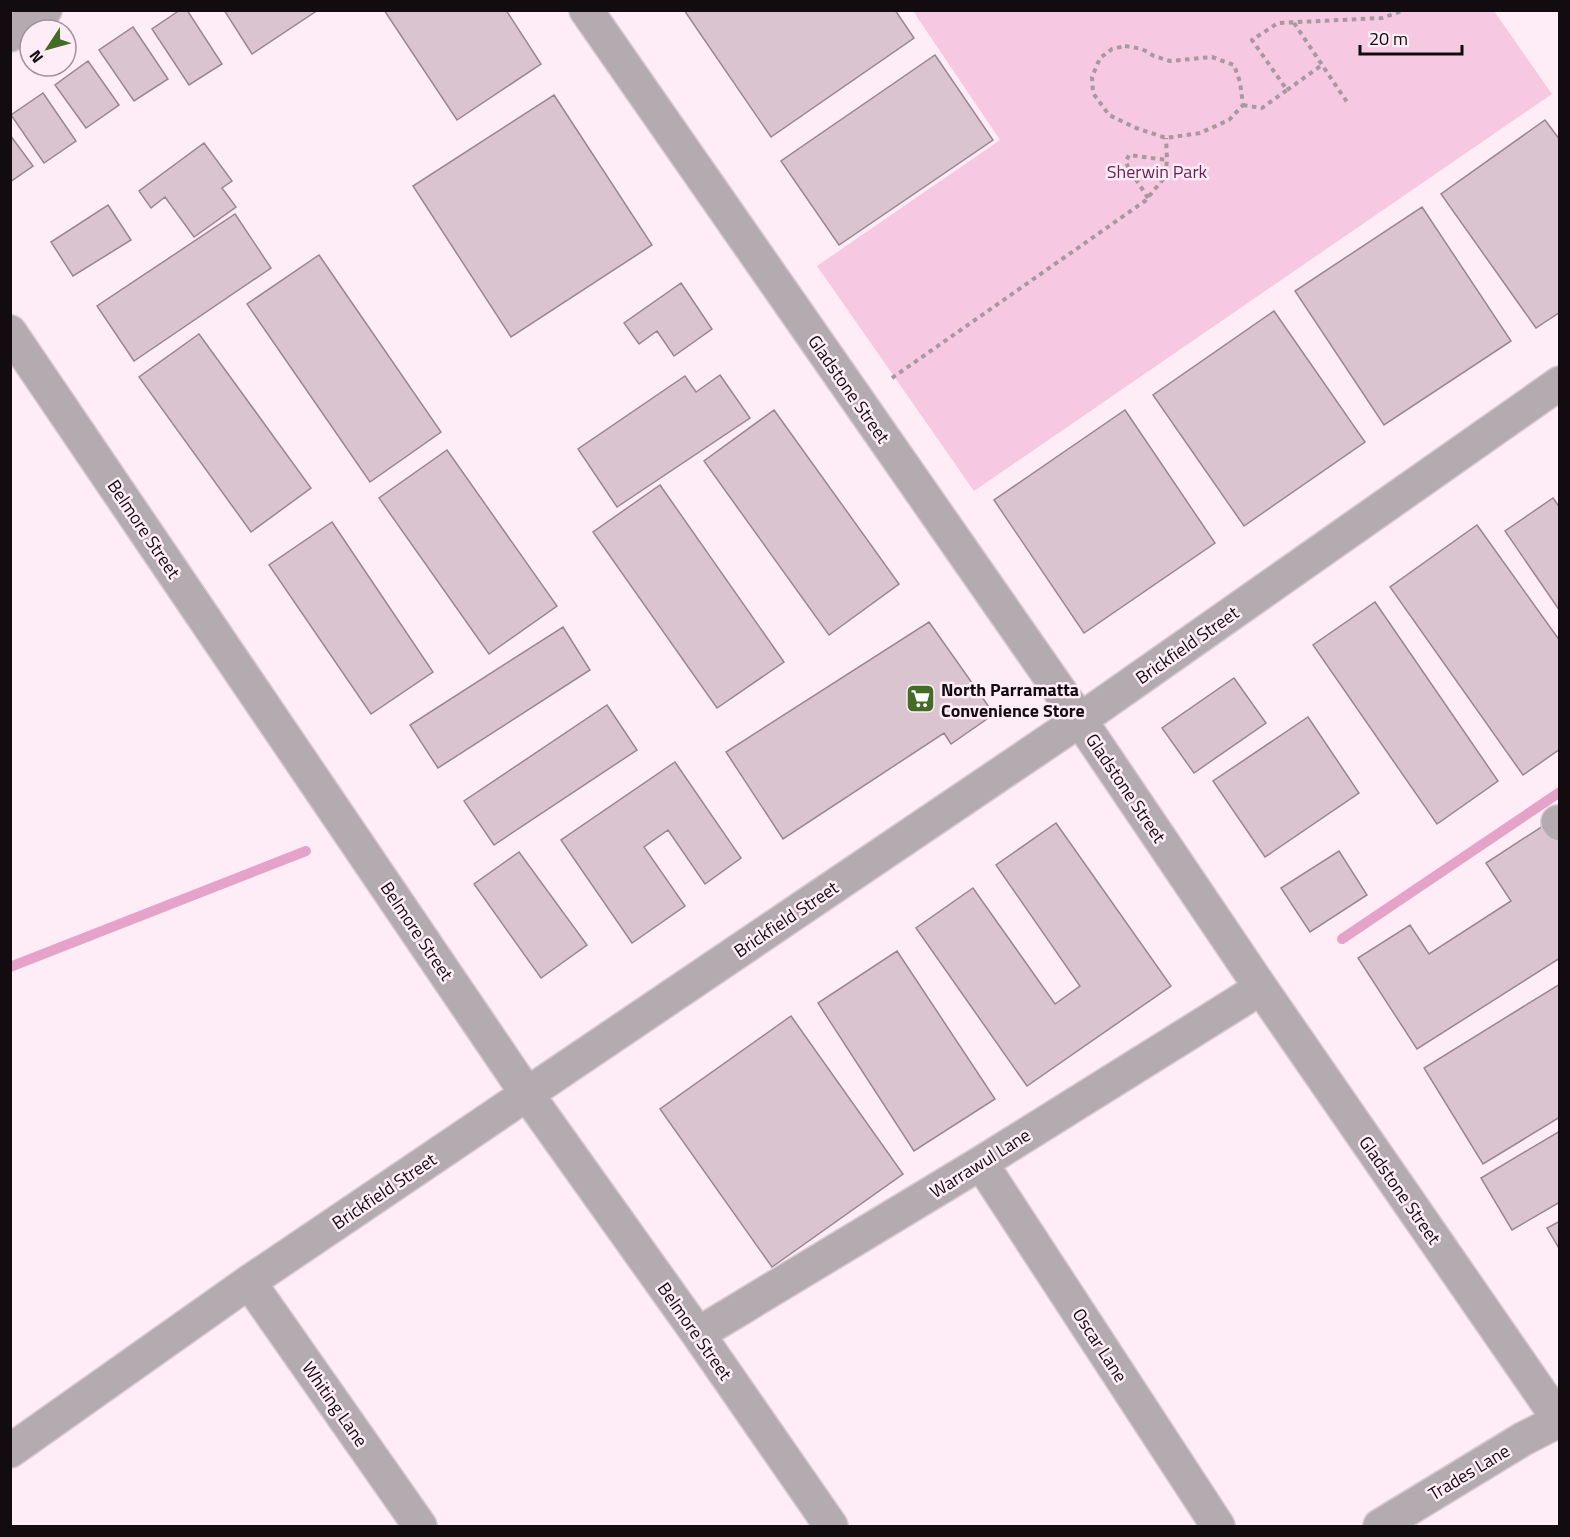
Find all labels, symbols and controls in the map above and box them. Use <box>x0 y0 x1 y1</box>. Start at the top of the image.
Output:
north arrow <box>18 18 78 78</box>
scale bar <box>1360 18 1462 56</box>
text: 20 m <box>1369 25 1408 52</box>
text: N <box>23 45 49 68</box>
park label: Sherwin Park <box>1107 158 1208 185</box>
street label: Gladstone Street <box>801 329 897 449</box>
street label: Belmore Street <box>101 474 188 585</box>
street label: Brickfield Street <box>1130 599 1245 691</box>
place label: North Parramatta Convenience Store <box>941 676 1085 724</box>
supermarket icon: North Parramatta Convenience Store <box>904 683 936 715</box>
street label: Gladstone Street <box>1079 728 1173 849</box>
street label: Brickfield Street <box>728 874 844 964</box>
street label: Belmore Street <box>374 876 461 987</box>
street label: Warrawul Lane <box>925 1121 1035 1205</box>
street label: Gladstone Street <box>1352 1130 1448 1250</box>
street label: Brickfield Street <box>326 1146 442 1236</box>
street label: Belmore Street <box>651 1276 739 1386</box>
street label: Oscar Lane <box>1066 1303 1134 1387</box>
street label: Whiting Lane <box>296 1356 374 1452</box>
street label: Trades Lane <box>1423 1437 1515 1507</box>

